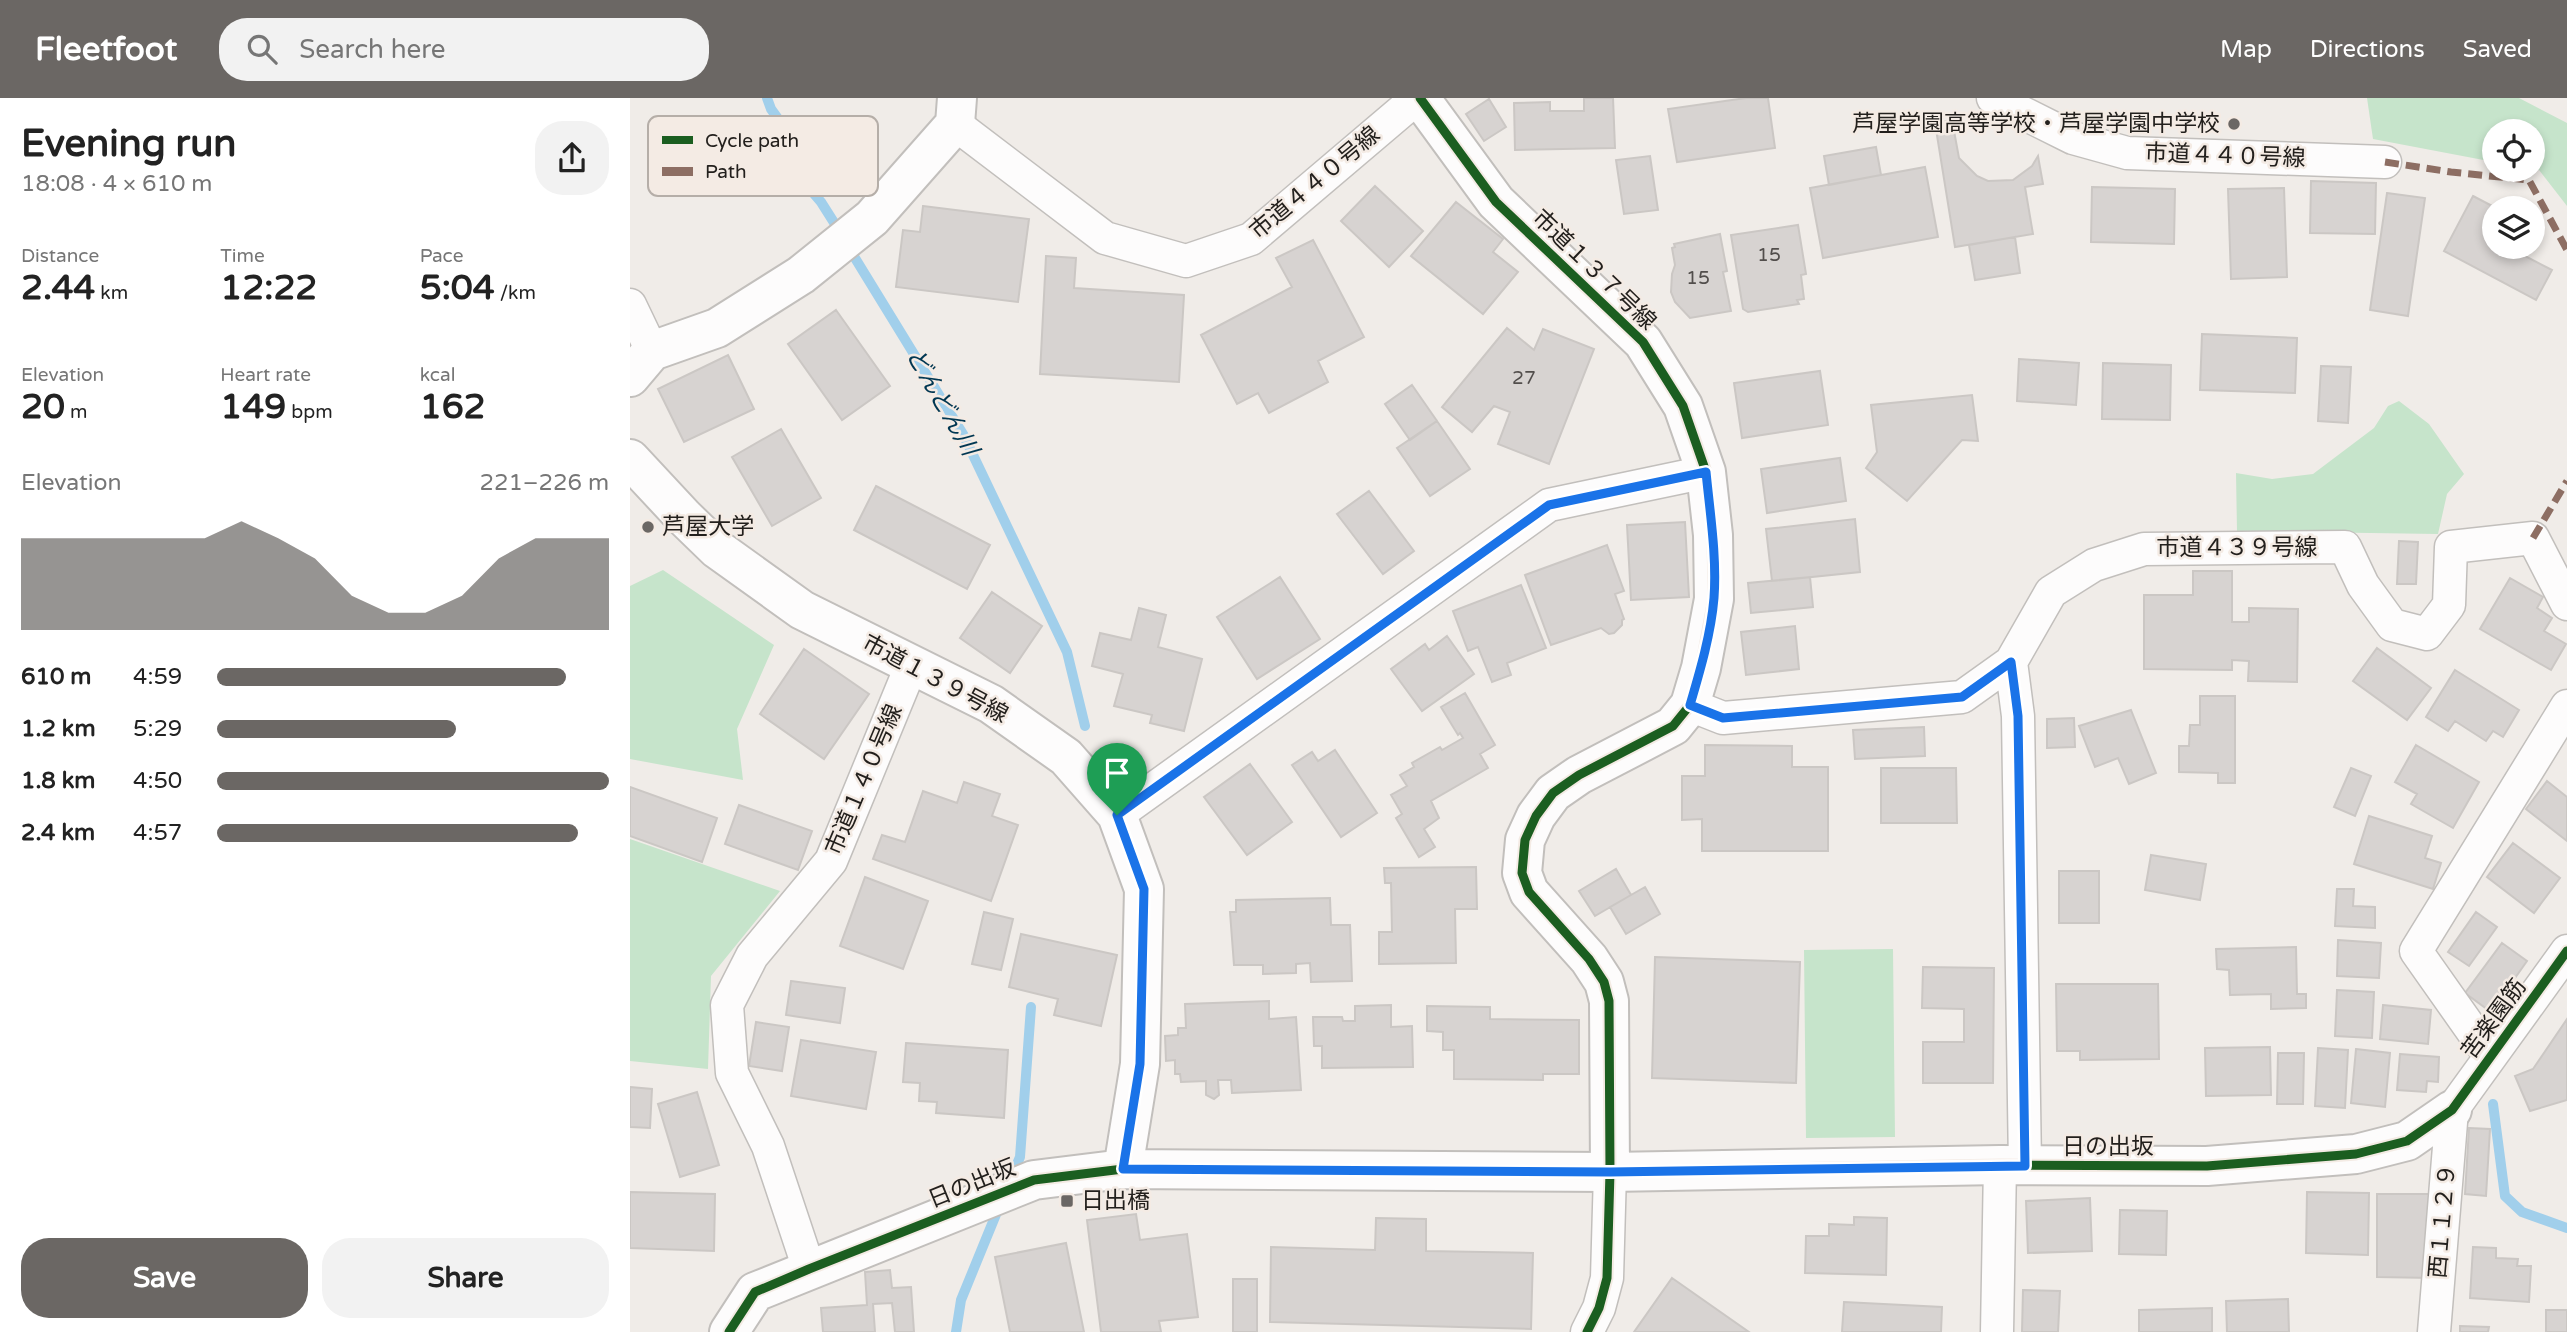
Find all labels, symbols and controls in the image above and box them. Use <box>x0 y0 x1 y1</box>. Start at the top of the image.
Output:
search box <box>219 18 709 81</box>
text: Fleetfoot <box>35 30 177 69</box>
icon: search <box>243 30 281 68</box>
text: Search here <box>299 34 445 65</box>
text: Map <box>2220 35 2272 64</box>
text: Directions <box>2310 35 2425 64</box>
text: Saved <box>2463 35 2532 64</box>
place label: 芦屋学園高等学校・芦屋学園中学校 <box>1852 110 2220 138</box>
legend <box>648 116 878 196</box>
marker: 芦屋学園高等学校・芦屋学園中学校 <box>2226 116 2242 132</box>
map controls <box>2482 119 2545 259</box>
button: locate <box>2482 119 2545 182</box>
text: Evening run <box>21 121 236 167</box>
button: share <box>535 121 609 195</box>
street label: 市道４４０号線 <box>1244 121 1386 245</box>
text: Cycle path <box>705 130 799 152</box>
street label: 市道４４０号線 <box>2144 139 2306 173</box>
text: Path <box>705 161 747 183</box>
text: 18:08 · 4 × 610 m <box>21 170 212 198</box>
button: layers <box>2482 196 2545 259</box>
street label: 市道１３７号線 <box>1526 204 1662 336</box>
house number: 15 <box>1757 244 1781 266</box>
text: Distance <box>21 245 99 267</box>
text: Time <box>220 245 265 267</box>
text: Pace <box>420 245 463 267</box>
text: 2.44 <box>21 267 95 309</box>
text: 12:22 <box>220 267 317 309</box>
text: 5:04 <box>420 267 495 309</box>
house number: 15 <box>1686 267 1710 289</box>
text: km <box>95 282 128 304</box>
text: /km <box>495 282 536 304</box>
water label: どんどん川 <box>900 343 986 463</box>
text: Elevation <box>21 364 104 386</box>
text: Heart rate <box>220 364 311 386</box>
text: kcal <box>420 364 455 386</box>
house number: 27 <box>1512 367 1536 389</box>
text: 20 <box>21 386 65 428</box>
text: 149 <box>220 386 286 428</box>
text: 162 <box>420 386 486 428</box>
text: m <box>65 401 87 423</box>
text: bpm <box>286 401 333 423</box>
text: Elevation <box>21 469 122 497</box>
text: 221–226 m <box>480 469 609 497</box>
place label: 芦屋大学 <box>662 513 754 541</box>
marker: 芦屋大学 <box>640 519 656 535</box>
street label: 市道４３９号線 <box>2157 534 2318 562</box>
street label: 市道１３９号線 <box>857 629 1013 729</box>
text: 610 m <box>21 663 91 691</box>
text: 4:59 <box>133 663 182 691</box>
street label: 市道１４０号線 <box>820 700 908 860</box>
text: 1.2 km <box>21 715 96 743</box>
text: 5:29 <box>133 715 182 743</box>
pin <box>1087 743 1147 815</box>
icon: arrive <box>1098 754 1136 792</box>
text: 1.8 km <box>21 767 95 795</box>
text: 4:50 <box>133 767 182 795</box>
text: 2.4 km <box>21 819 95 847</box>
text: 4:57 <box>133 819 182 847</box>
street label: 苦楽園筋 <box>2456 974 2532 1064</box>
street label: 日の出坂 <box>2062 1133 2154 1161</box>
street label: 日の出坂 <box>924 1154 1020 1214</box>
street label: 西１１２９ <box>2424 1162 2462 1280</box>
place label: 日出橋 <box>1081 1187 1150 1215</box>
marker: 日出橋 <box>1059 1193 1075 1209</box>
button: Save <box>21 1238 308 1318</box>
button: Share <box>322 1238 609 1318</box>

